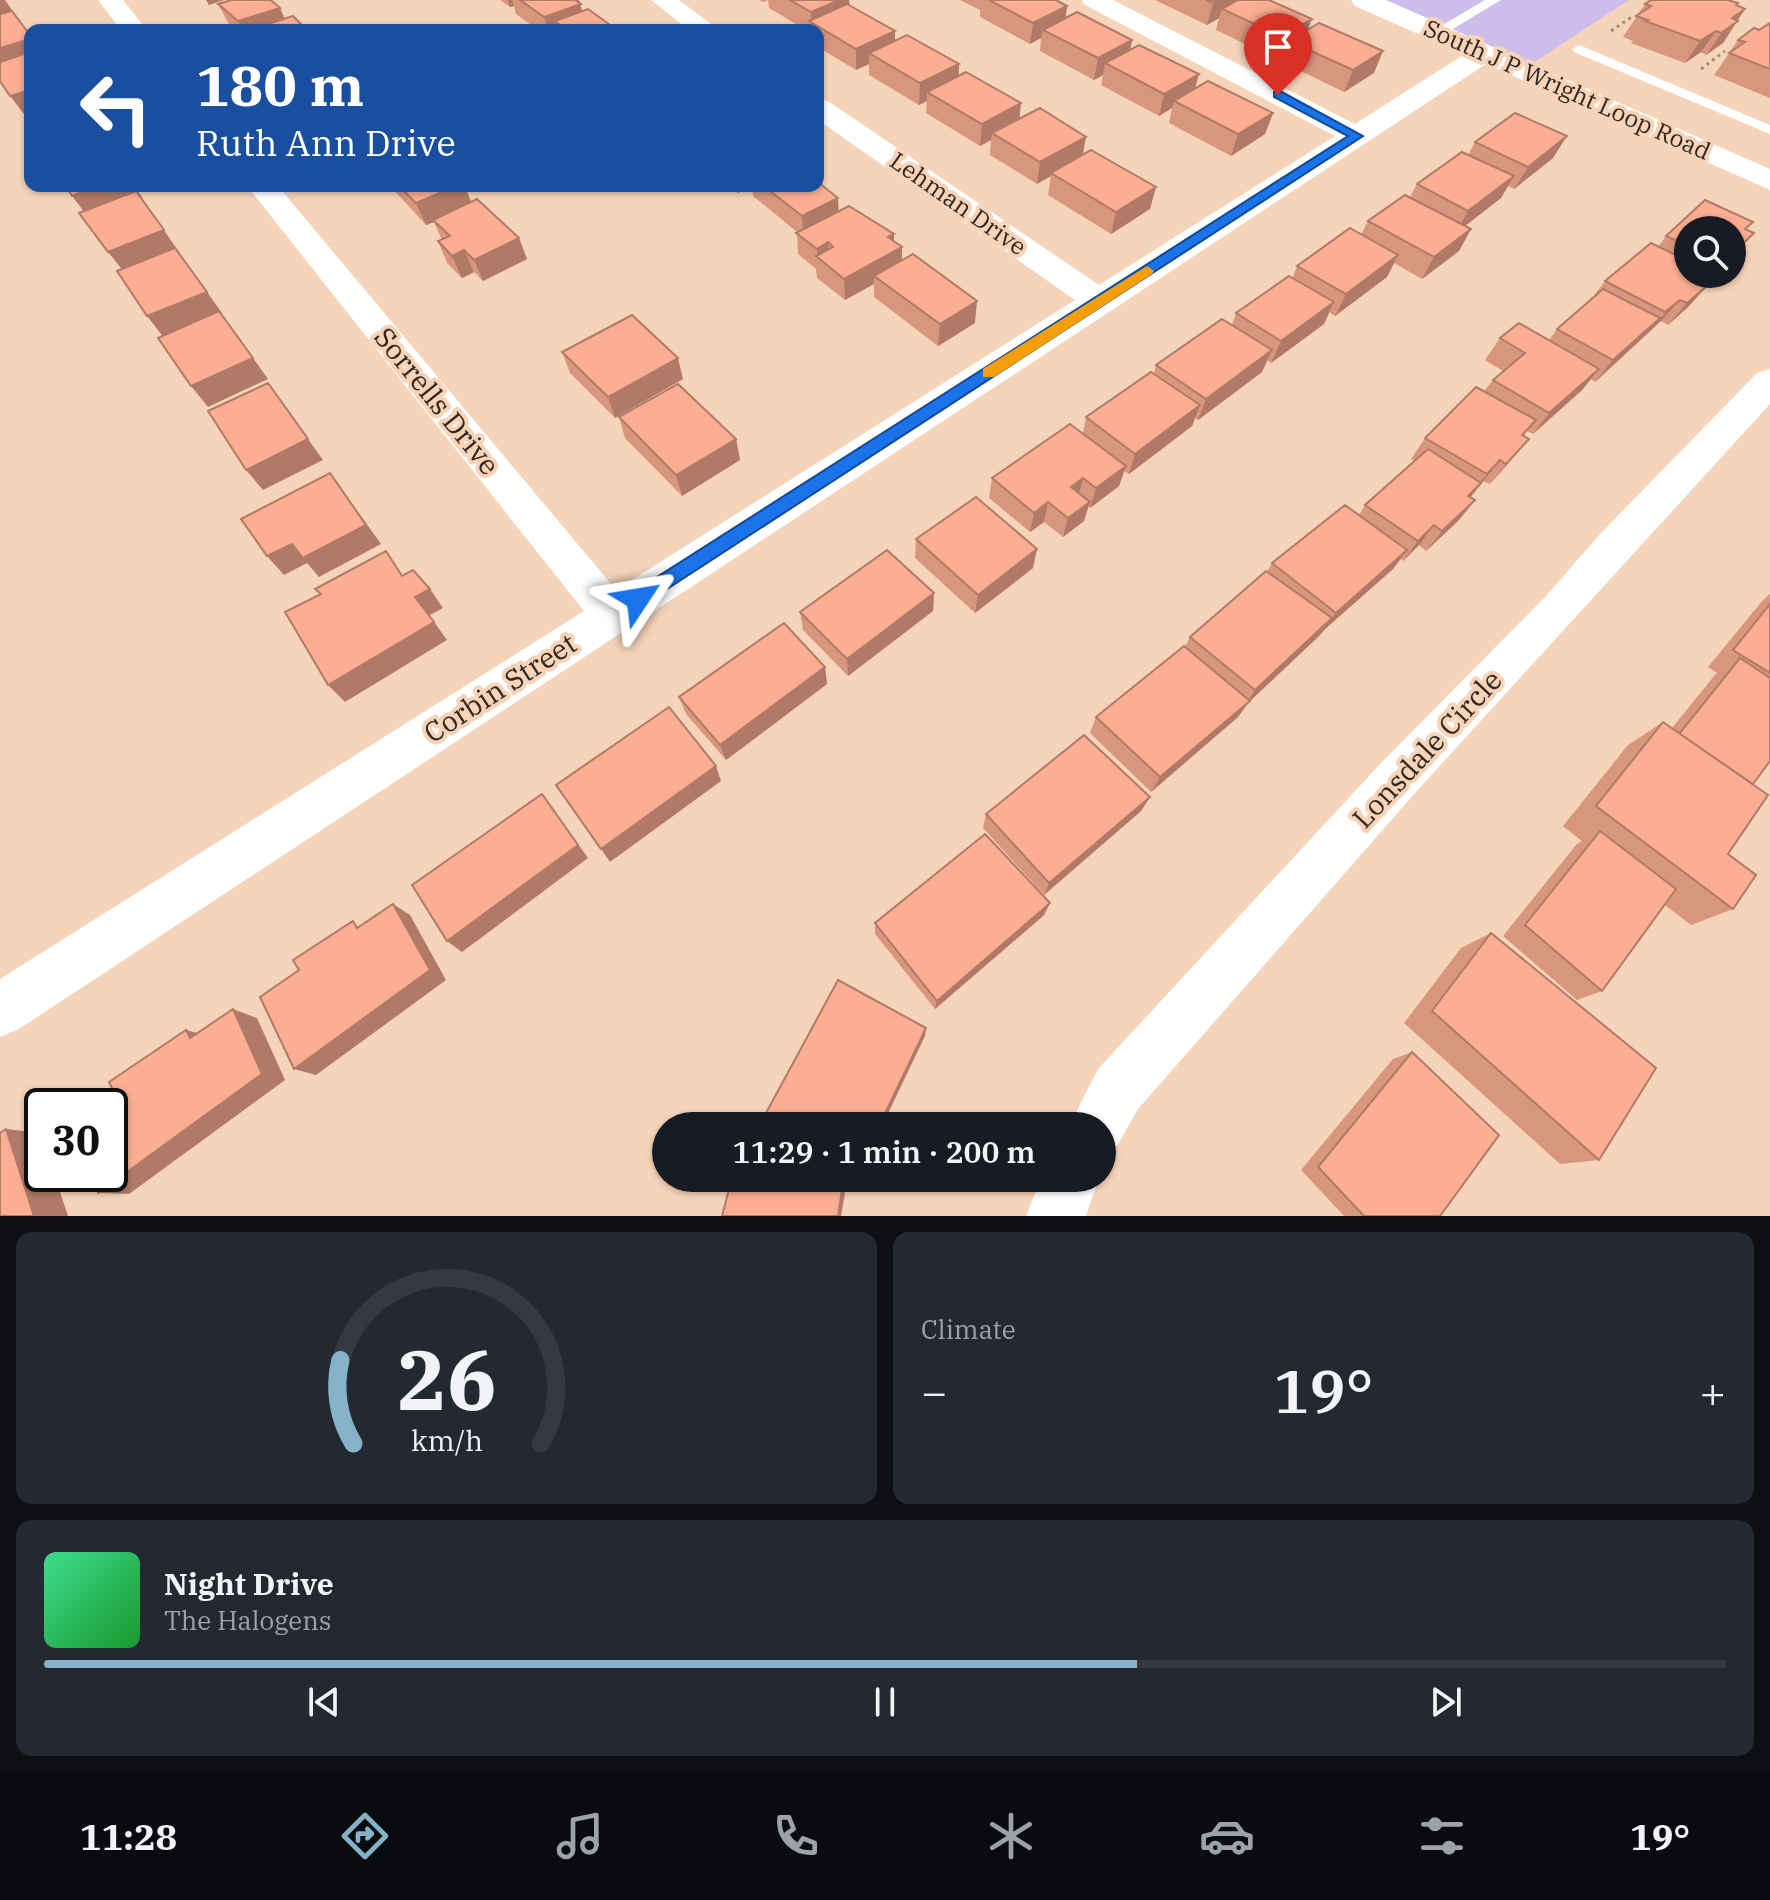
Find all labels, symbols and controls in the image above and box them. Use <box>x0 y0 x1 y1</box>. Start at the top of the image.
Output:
street label: South J P Wright Loop Road <box>1419 11 1716 167</box>
pin <box>1244 13 1312 95</box>
icon: arrive <box>1256 25 1300 69</box>
text: 180 m <box>196 49 364 121</box>
icon: left <box>64 56 168 160</box>
text: Ruth Ann Drive <box>196 119 456 166</box>
street label: Lehman Drive <box>884 144 1033 262</box>
map controls <box>1674 216 1746 288</box>
button: search <box>1674 216 1746 288</box>
street label: Sorrells Drive <box>366 319 508 482</box>
position arrow <box>596 557 680 641</box>
street label: Corbin Street <box>416 624 583 751</box>
street label: Lonsdale Circle <box>1344 662 1510 836</box>
speed limit sign: 30 <box>24 1088 128 1192</box>
text: 11:29 · 1 min · 200 m <box>733 1132 1035 1171</box>
text: Climate <box>921 1312 1016 1346</box>
text: 26 <box>397 1325 496 1433</box>
text: 19° <box>1273 1351 1374 1430</box>
text: − <box>921 1363 947 1420</box>
text: + <box>1700 1363 1726 1420</box>
text: km/h <box>410 1422 483 1459</box>
text: Night Drive <box>164 1564 334 1603</box>
text: The Halogens <box>164 1603 332 1637</box>
icon: previous <box>302 1680 346 1724</box>
icon: pause <box>863 1680 907 1724</box>
icon: next <box>1424 1680 1468 1724</box>
icon: directions <box>337 1808 393 1864</box>
icon: music <box>552 1808 608 1864</box>
icon: phone <box>768 1808 824 1864</box>
icon: climate <box>983 1808 1039 1864</box>
icon: car <box>1199 1808 1255 1864</box>
icon: filters <box>1414 1808 1470 1864</box>
text: 11:28 <box>80 1813 177 1860</box>
text: 19° <box>1630 1813 1690 1860</box>

